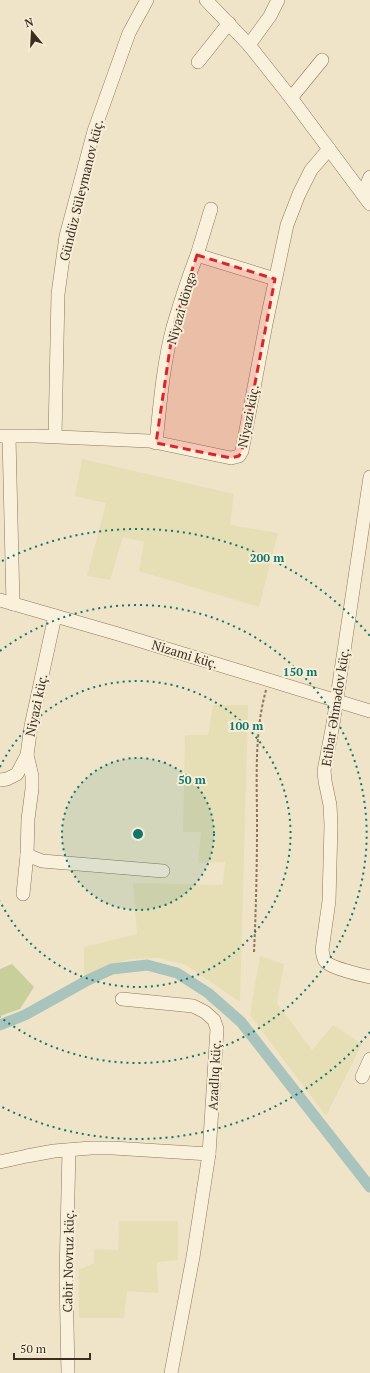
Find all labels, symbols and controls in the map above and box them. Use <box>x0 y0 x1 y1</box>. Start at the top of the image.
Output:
north arrow <box>12 12 52 52</box>
text: N <box>23 14 36 30</box>
street label: Gündüz Süleymanov küç. <box>55 117 107 263</box>
street label: Niyazi döngə <box>162 269 200 346</box>
street label: Niyazi küç. <box>233 383 263 449</box>
text: 200 m <box>250 550 284 565</box>
street label: Nizami küç. <box>150 635 220 673</box>
street label: Etibar Əhmədov küç. <box>317 646 353 768</box>
text: 150 m <box>283 664 317 679</box>
street label: Niyazi küç. <box>21 672 51 738</box>
text: 100 m <box>229 718 263 733</box>
text: 50 m <box>178 772 206 787</box>
centre of rings <box>131 827 145 841</box>
street label: Azadlıq küç. <box>203 1039 225 1111</box>
street label: Cabir Novruz küç. <box>58 1209 78 1313</box>
scale bar <box>14 1335 90 1361</box>
text: 50 m <box>20 1341 47 1356</box>

